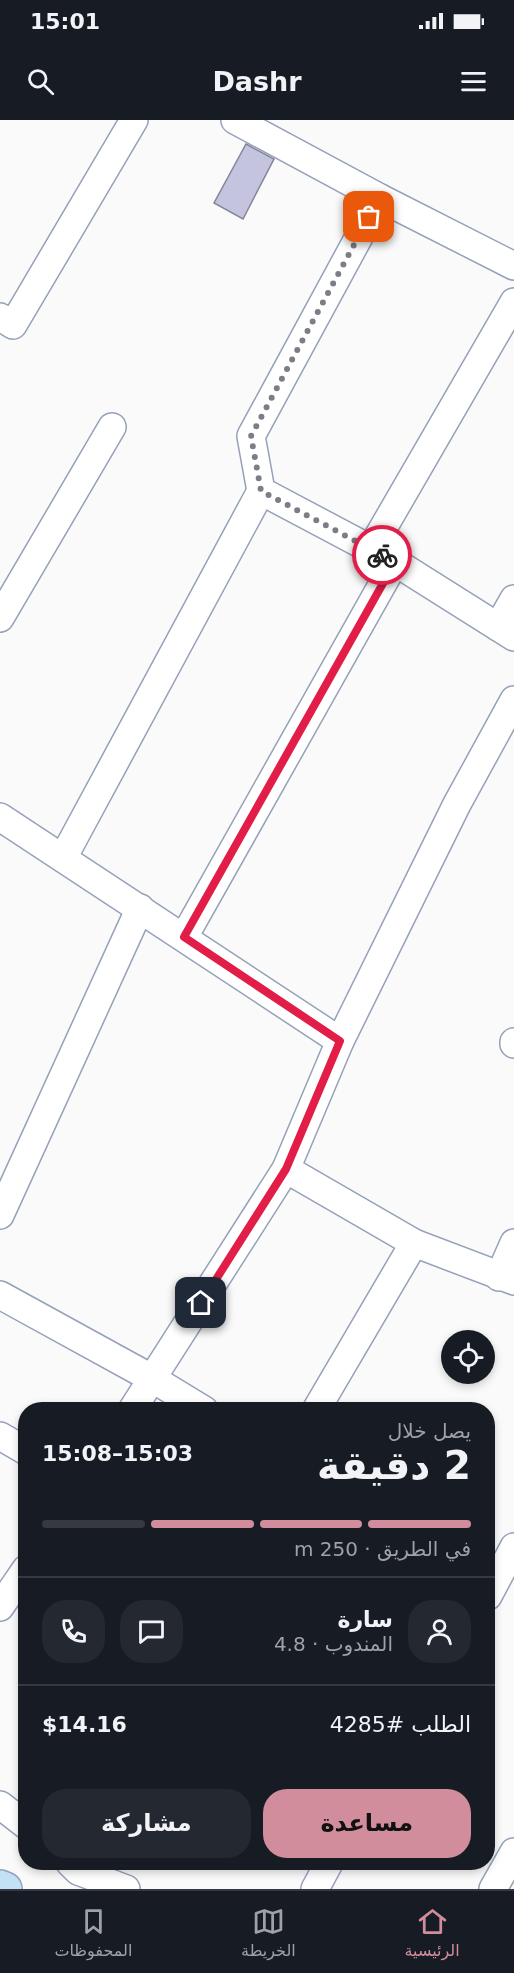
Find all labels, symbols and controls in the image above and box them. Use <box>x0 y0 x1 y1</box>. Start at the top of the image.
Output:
text: 15:01 <box>30 9 100 34</box>
icon: search <box>24 65 57 98</box>
icon: menu <box>457 65 490 98</box>
text: Dashr <box>212 66 302 97</box>
pin <box>343 191 394 242</box>
icon: bag <box>352 200 385 233</box>
courier <box>352 525 412 585</box>
icon: bike <box>366 539 399 572</box>
pin <box>175 1277 226 1328</box>
icon: home <box>184 1286 217 1319</box>
map controls <box>441 1330 495 1384</box>
button: locate <box>441 1330 495 1384</box>
text: يصل خلال <box>388 1419 471 1443</box>
text: 15:03–15:08 <box>42 1441 193 1466</box>
text: 2 دقيقة <box>317 1443 471 1488</box>
text: في الطريق · 250 m <box>294 1537 471 1561</box>
button: phone <box>42 1600 105 1663</box>
button: chat <box>120 1600 183 1663</box>
button: person <box>408 1600 471 1663</box>
text: سارة <box>337 1607 393 1632</box>
text: المندوب · 4.8 <box>274 1632 393 1656</box>
text: $14.16 <box>42 1712 127 1737</box>
text: الطلب #4285 <box>330 1712 471 1737</box>
button: مشاركة <box>42 1789 251 1858</box>
button: مساعدة <box>263 1789 471 1858</box>
tab: المحفوظات <box>54 1905 132 1960</box>
tab: الخريطة <box>241 1905 296 1960</box>
tab: الرئيسية <box>405 1905 460 1960</box>

